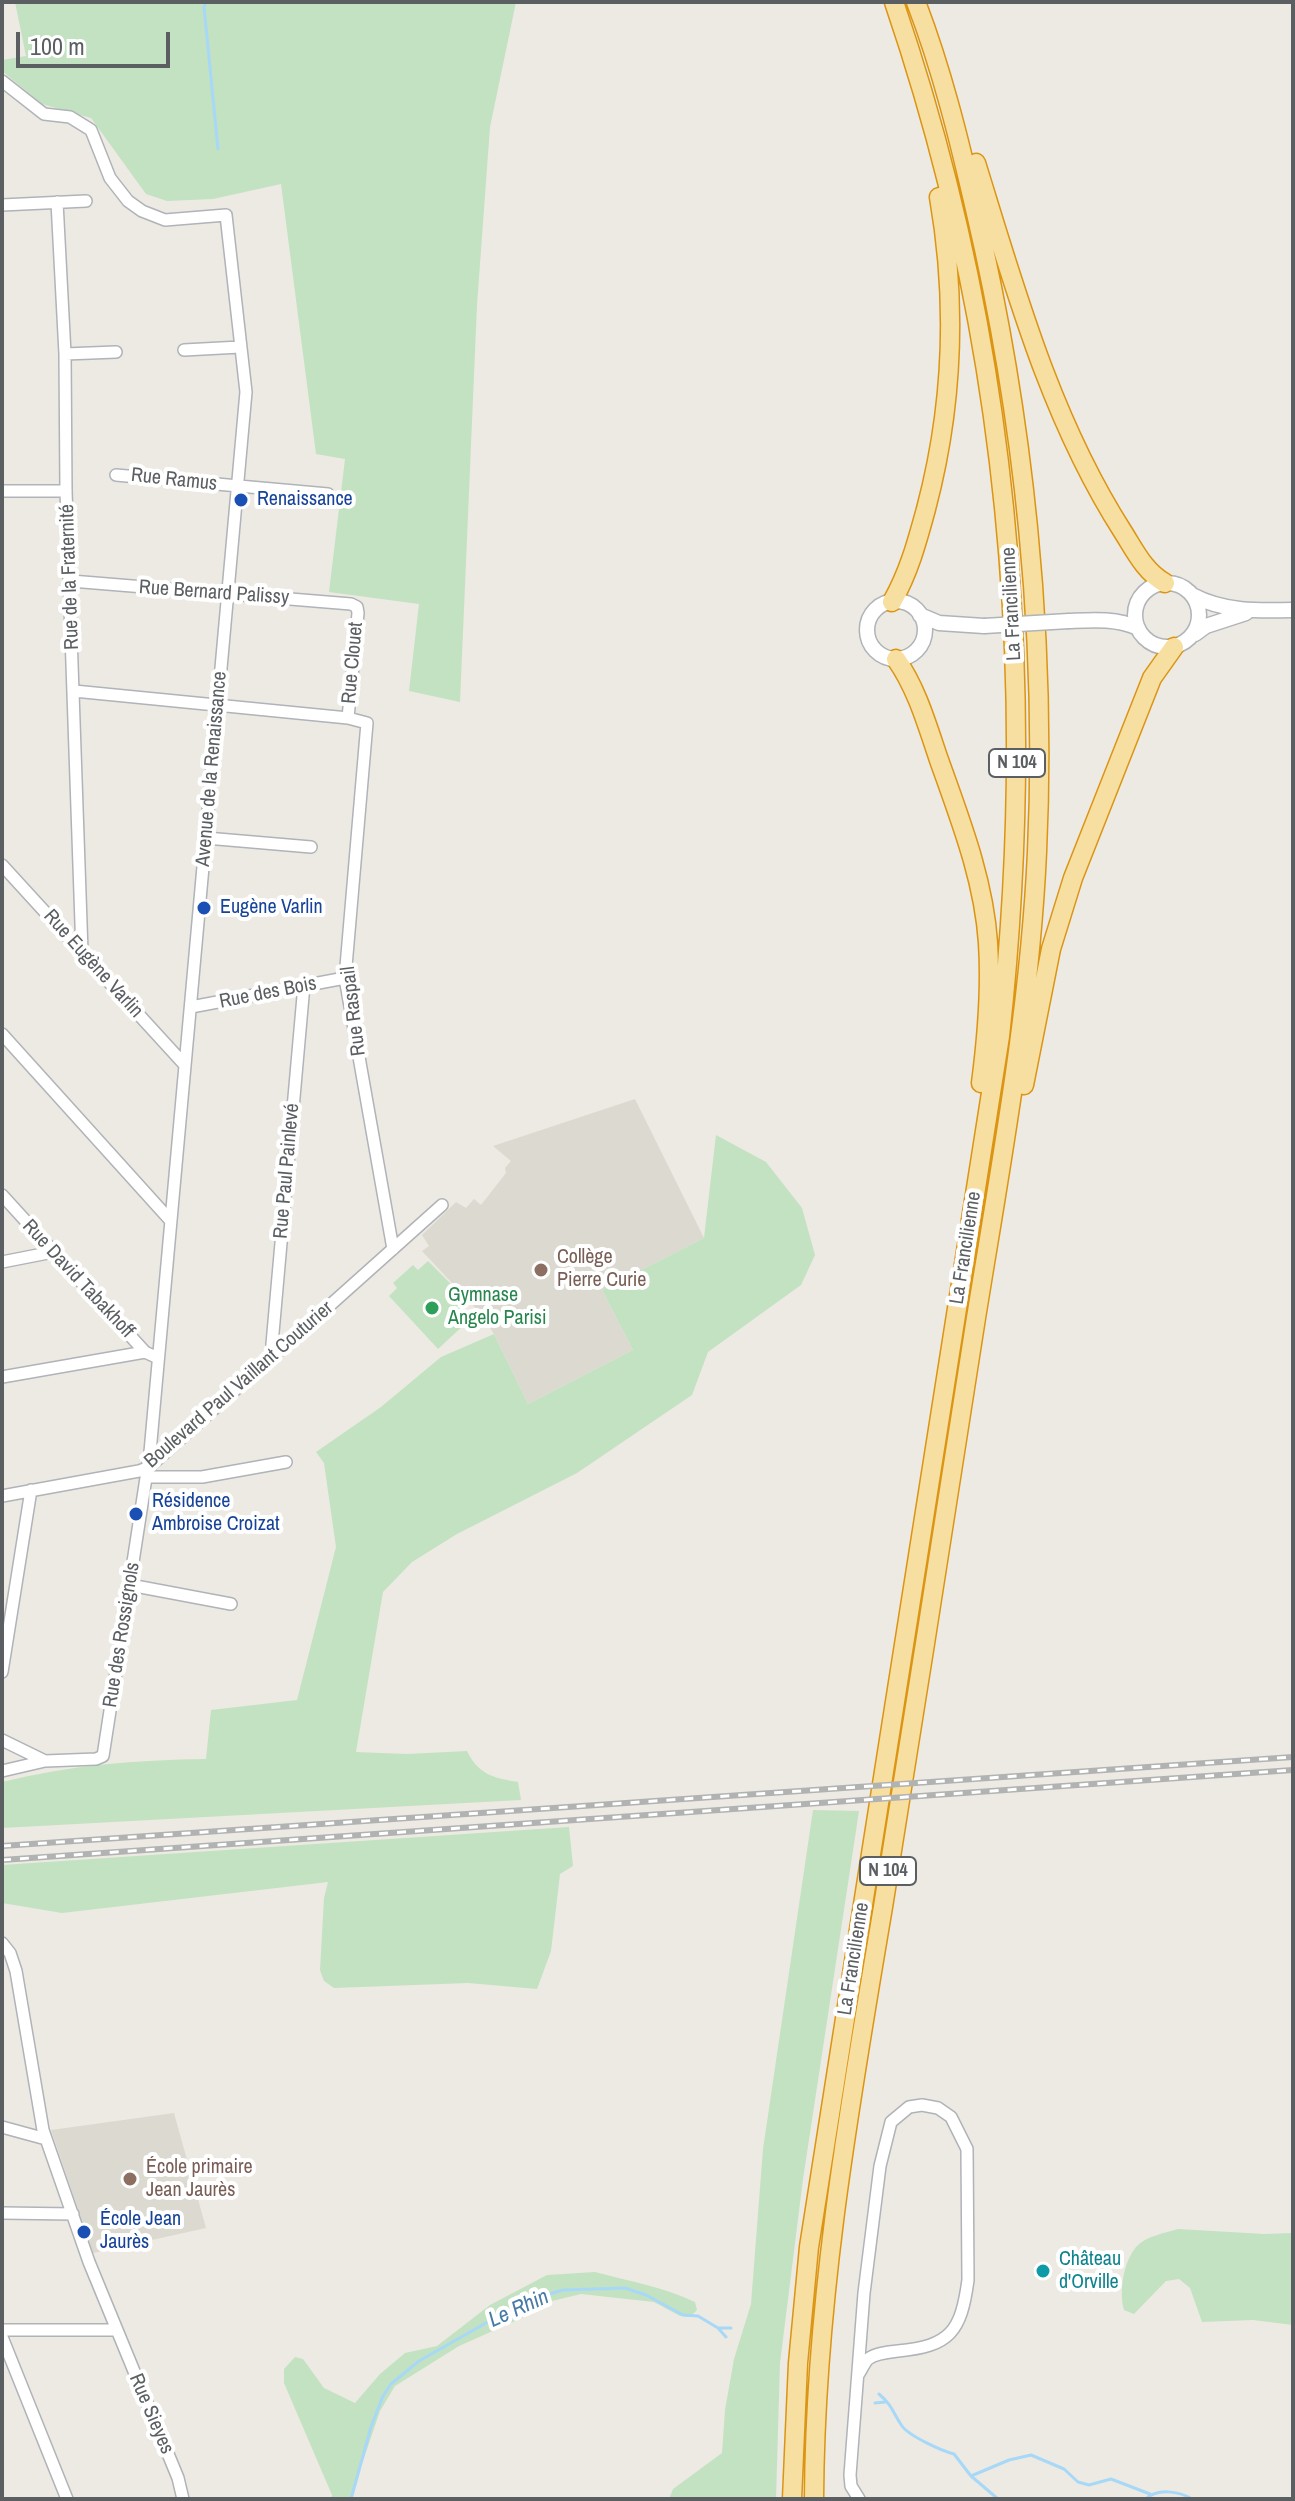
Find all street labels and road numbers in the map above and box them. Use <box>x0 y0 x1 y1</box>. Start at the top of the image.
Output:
street label: Rue Ramus <box>130 464 218 496</box>
street label: Rue de la Fraternité <box>55 504 85 650</box>
street label: La Francilienne <box>997 546 1027 662</box>
street label: Rue Bernard Palissy <box>138 576 290 610</box>
street label: Rue Clouet <box>337 621 369 705</box>
street label: Avenue de la Renaissance <box>192 670 232 868</box>
road number: N 104 <box>989 749 1045 777</box>
street label: Rue Eugène Varlin <box>38 905 148 1023</box>
street label: Rue Raspail <box>337 965 371 1057</box>
street label: Rue des Bois <box>217 972 319 1014</box>
street label: Rue Paul Painlevé <box>269 1102 305 1240</box>
street label: La Francilienne <box>945 1190 987 1306</box>
street label: Rue David Tabakhoff <box>17 1215 139 1343</box>
street label: Boulevard Paul Vaillant Couturier <box>140 1296 338 1474</box>
street label: Rue des Rossignols <box>99 1561 145 1709</box>
road number: N 104 <box>860 1857 916 1885</box>
street label: La Francilienne <box>833 1901 875 2017</box>
street label: Rue Sieyes <box>123 2370 179 2458</box>

